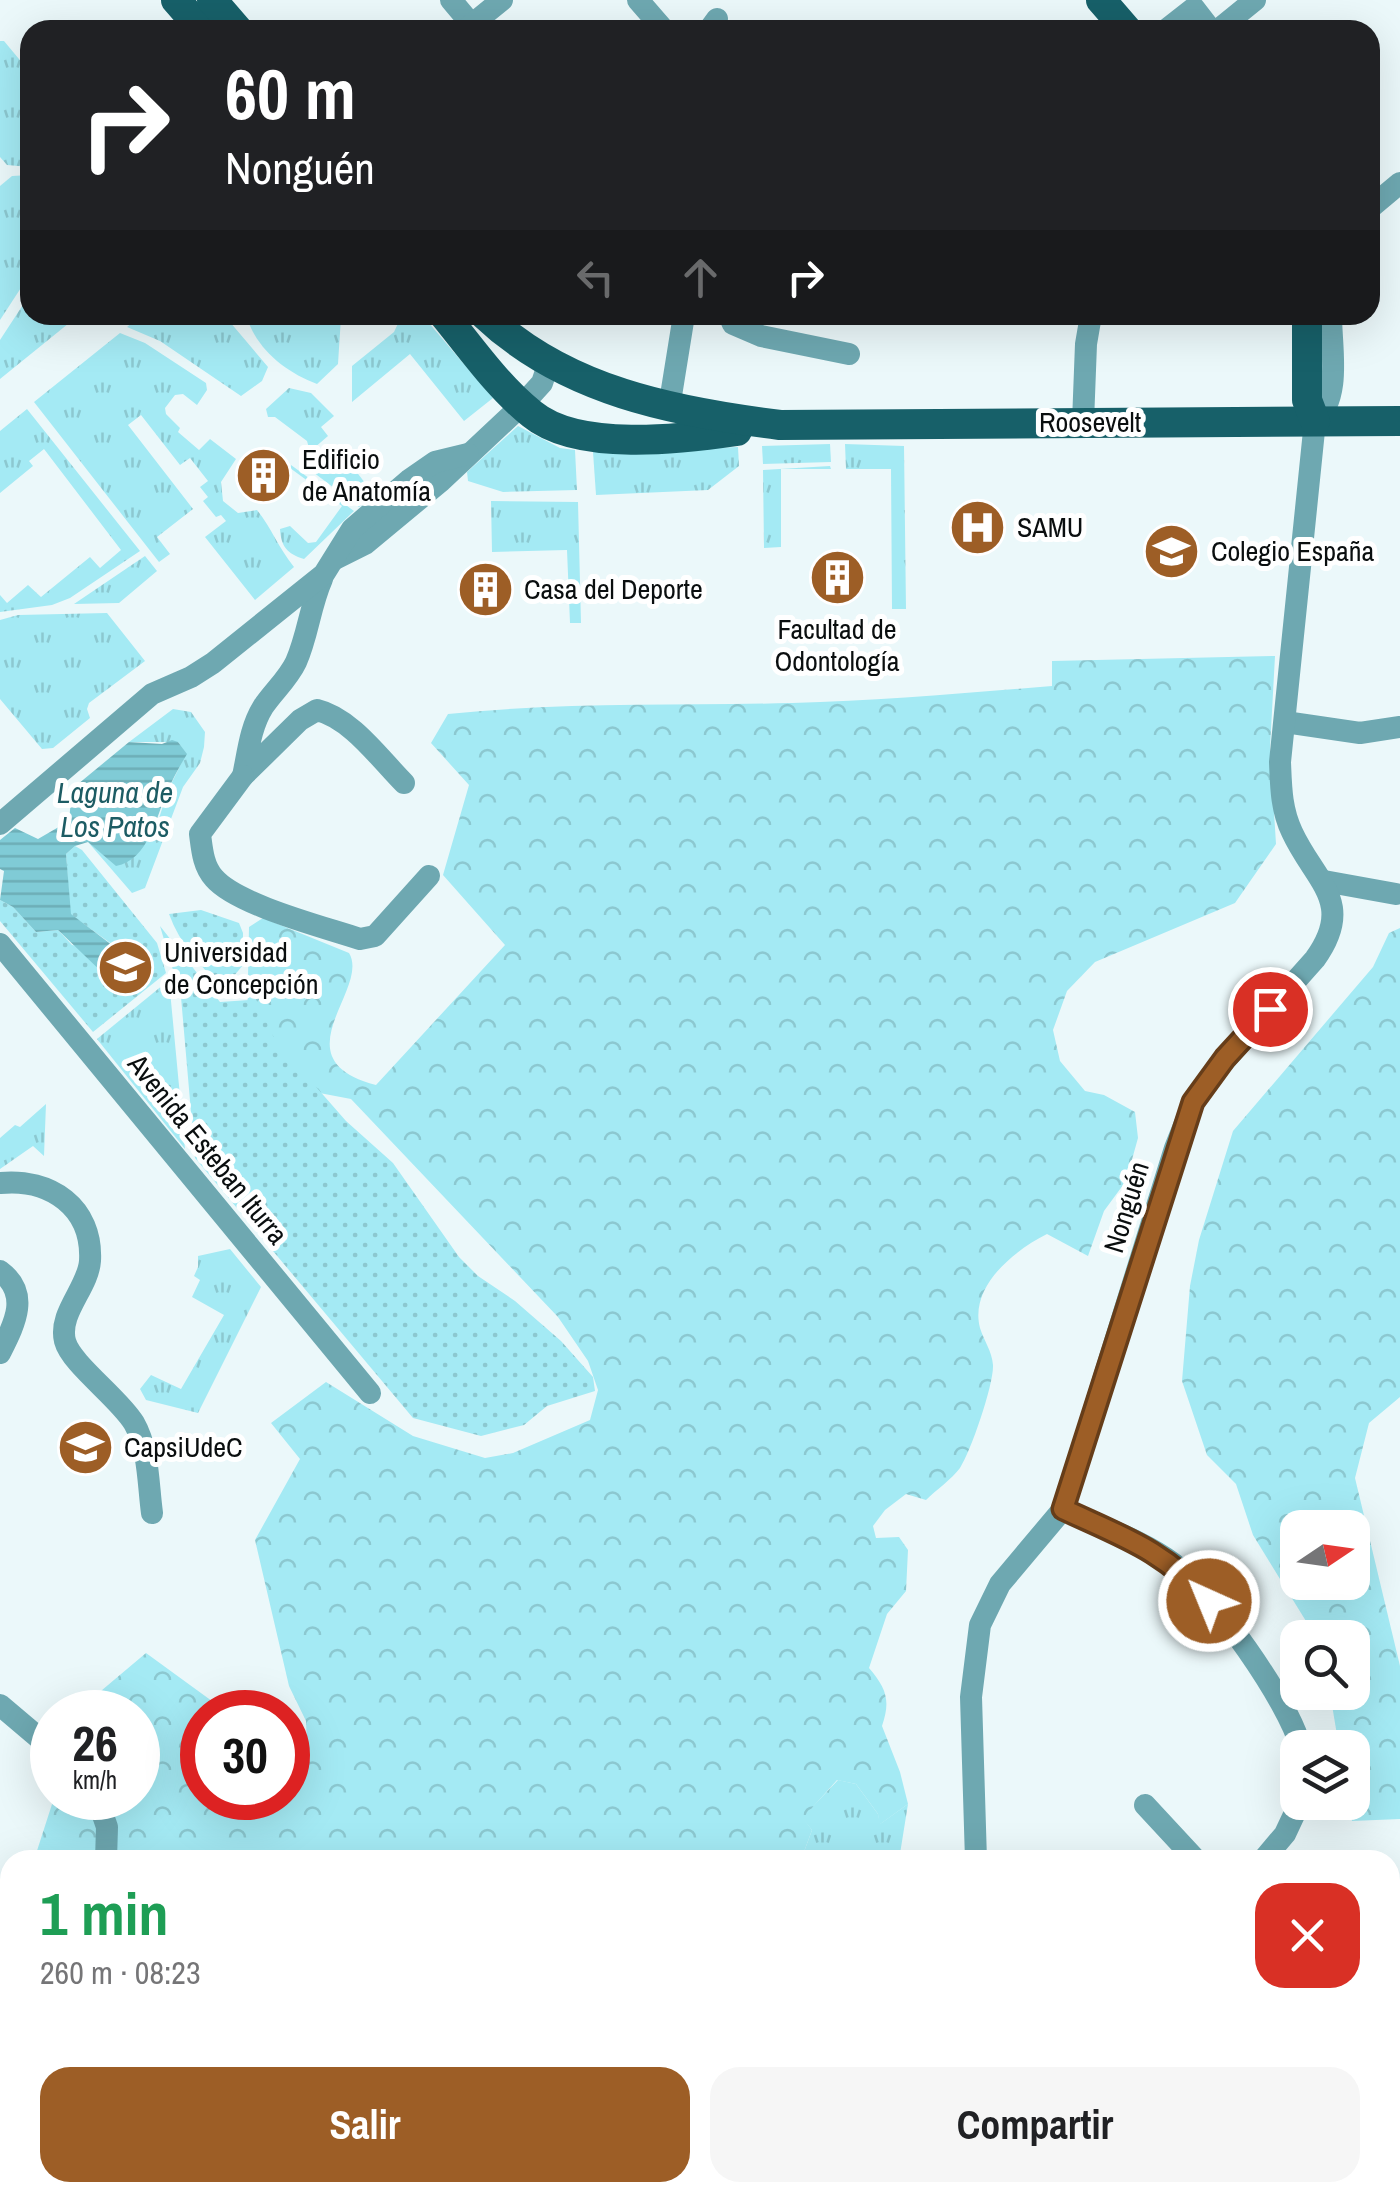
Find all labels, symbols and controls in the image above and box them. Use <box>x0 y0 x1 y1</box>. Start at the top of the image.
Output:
text: 60 m <box>225 47 356 141</box>
icon: right <box>60 60 190 190</box>
text: Nonguén <box>225 137 375 198</box>
icon: left <box>568 250 623 305</box>
icon: ahead <box>673 250 728 305</box>
icon: right <box>778 250 833 305</box>
street label: Roosevelt <box>1039 403 1141 441</box>
place label: Edificio de Anatomía <box>302 440 431 510</box>
building icon: Edificio de Anatomía <box>233 445 293 505</box>
hospital icon: SAMU <box>948 497 1008 557</box>
place label: SAMU <box>1017 508 1083 546</box>
school or university icon: Colegio España <box>1142 521 1202 581</box>
place label: Colegio España <box>1211 532 1375 570</box>
building icon: Facultad de Odontología <box>807 548 867 608</box>
building icon: Casa del Deporte <box>455 559 515 619</box>
place label: Casa del Deporte <box>524 570 703 608</box>
place label: Facultad de Odontología <box>774 610 900 680</box>
water label: Laguna de Los Patos <box>57 772 173 846</box>
place label: Universidad de Concepción <box>164 933 318 1003</box>
school or university icon: Universidad de Concepción <box>95 938 155 998</box>
pin <box>1228 967 1313 1052</box>
icon: arrive <box>1243 982 1298 1037</box>
street label: Avenida Esteban Iturra <box>119 1045 297 1252</box>
street label: Nonguén <box>1094 1157 1158 1257</box>
school or university icon: CapsiUdeC <box>55 1417 115 1477</box>
place label: CapsiUdeC <box>124 1428 243 1466</box>
north arrow <box>1280 1510 1370 1600</box>
map controls <box>1280 1510 1370 1820</box>
position arrow <box>1157 1549 1261 1653</box>
button: search <box>1280 1620 1370 1710</box>
speed limit sign: 30 <box>180 1690 310 1820</box>
text: 26 <box>72 1709 118 1777</box>
button: layers <box>1280 1730 1370 1820</box>
text: km/h <box>73 1763 117 1797</box>
text: 1 min <box>40 1873 169 1954</box>
button: close <box>1255 1883 1360 1988</box>
text: 260 m · 08:23 <box>40 1951 200 1994</box>
button: Salir <box>40 2067 690 2182</box>
button: Compartir <box>710 2067 1360 2182</box>

